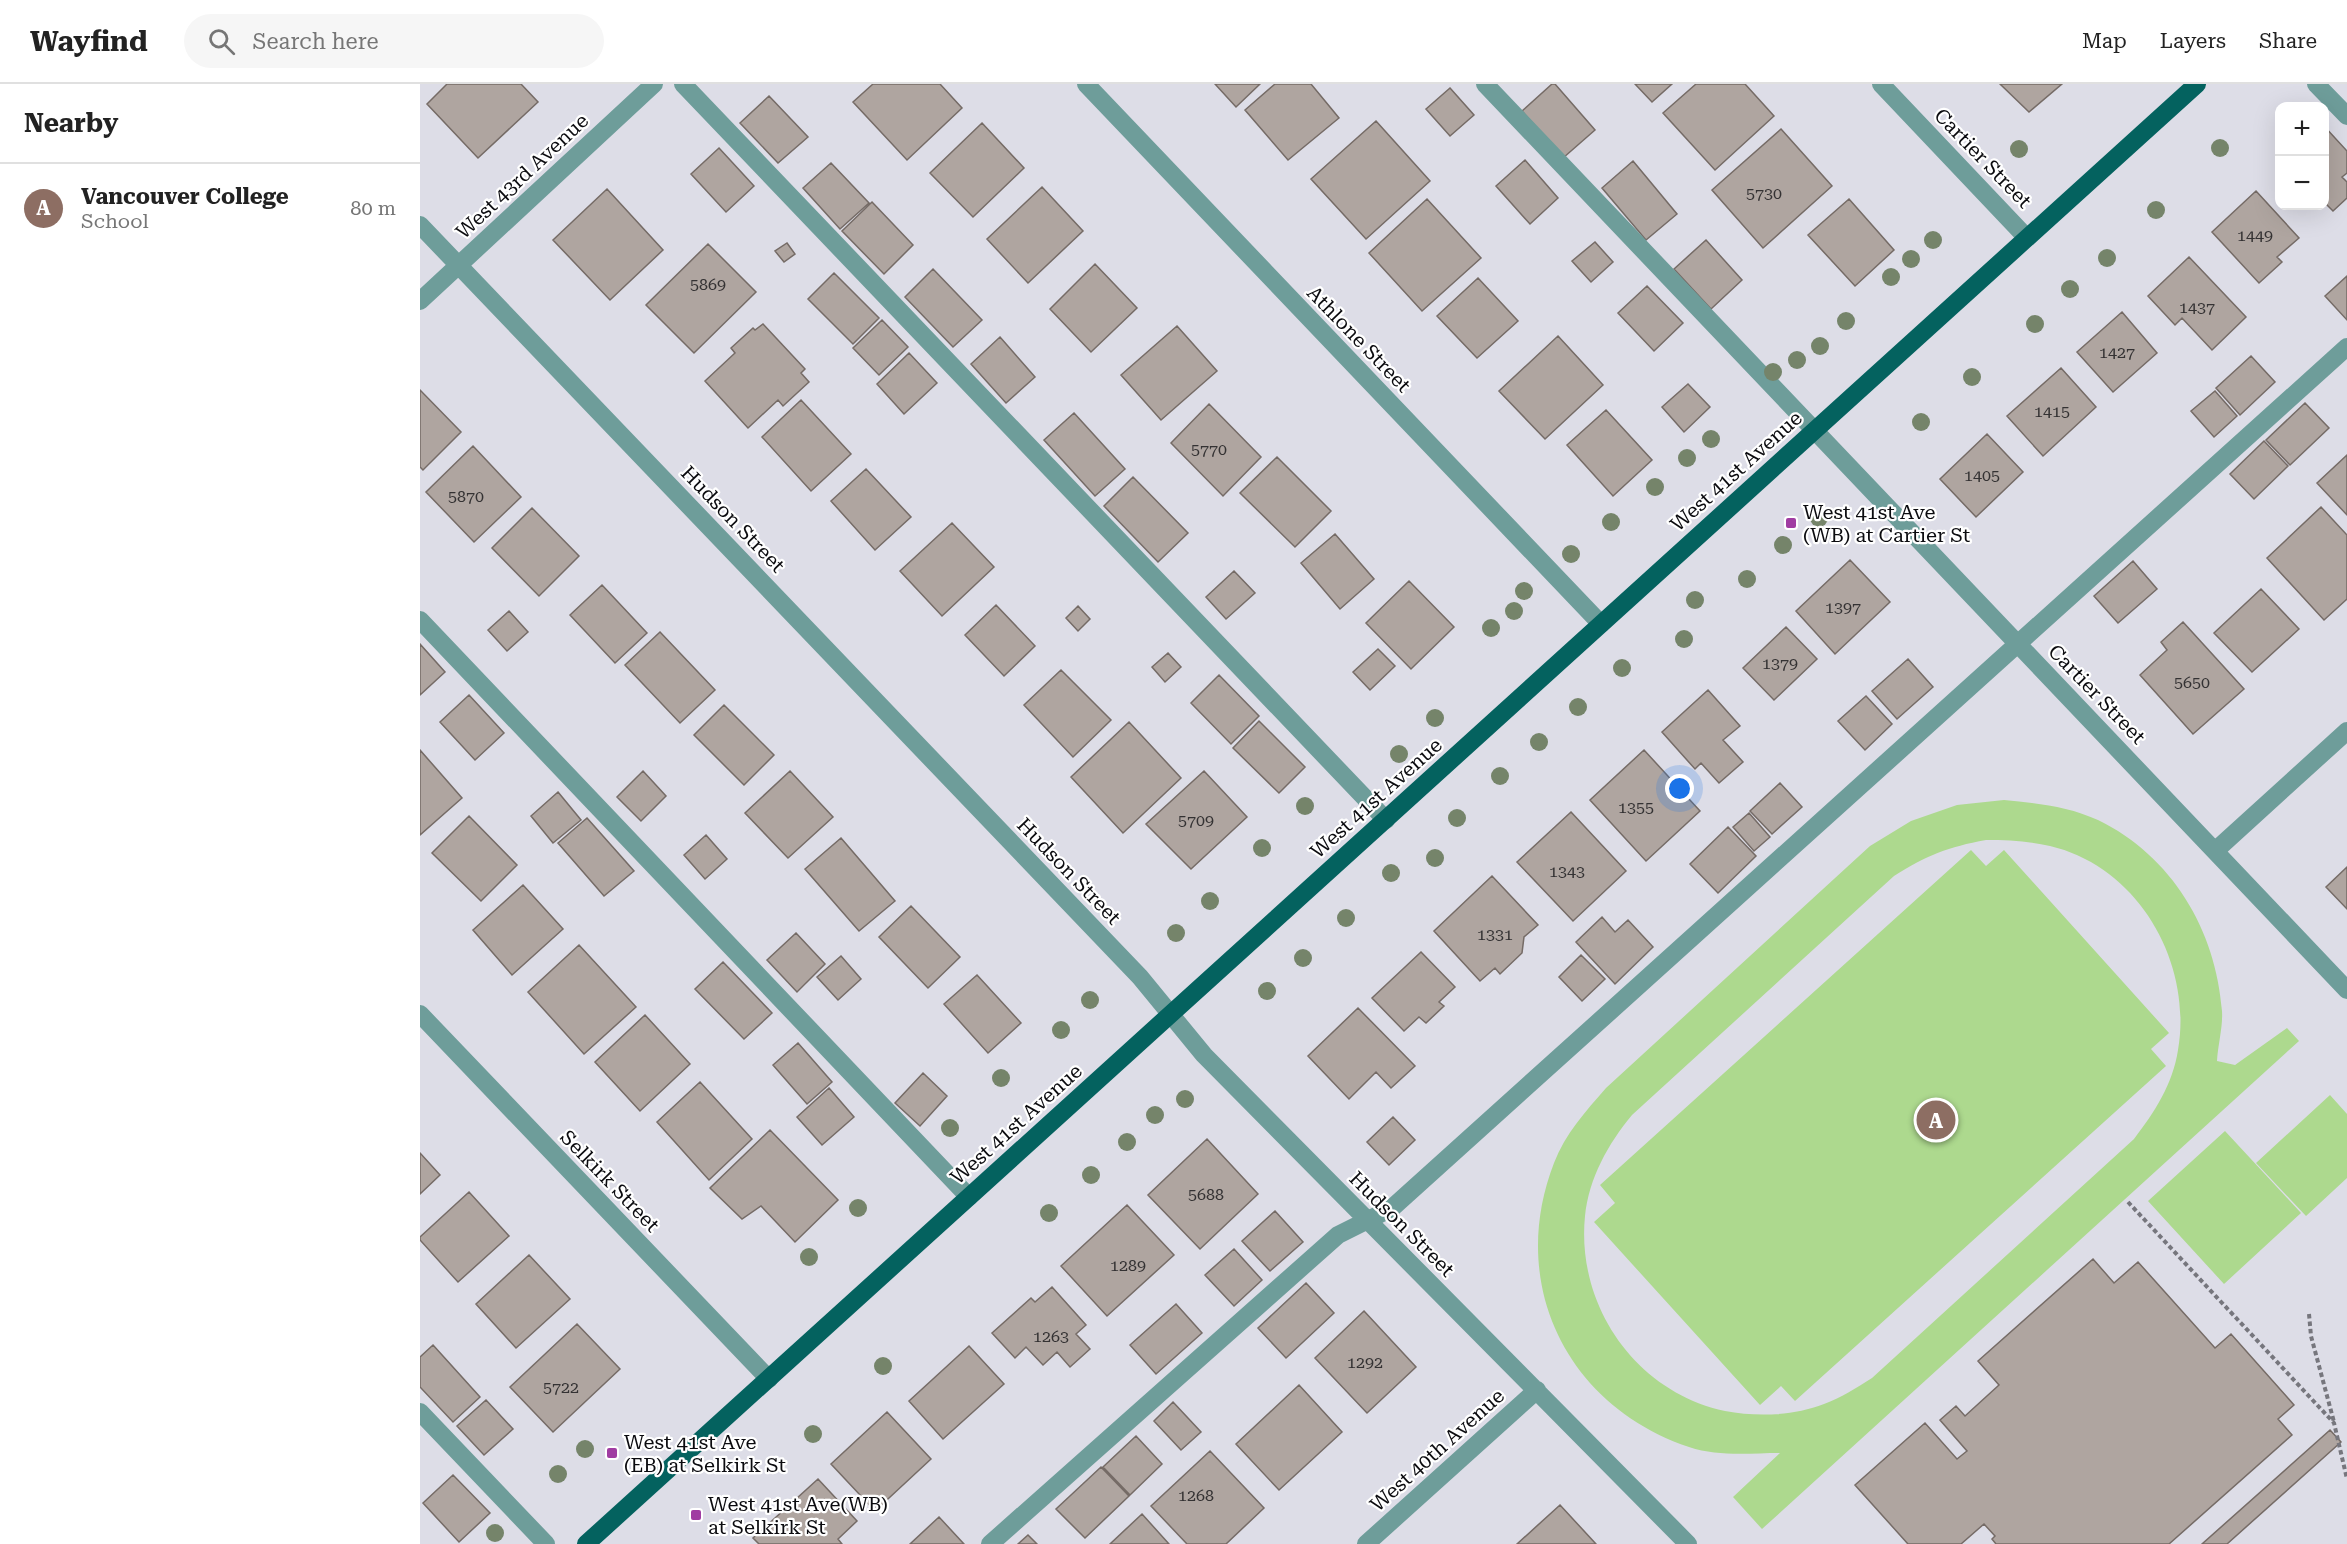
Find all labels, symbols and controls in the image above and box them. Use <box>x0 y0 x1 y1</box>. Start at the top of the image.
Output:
search box <box>184 14 604 68</box>
text: Wayfind <box>30 25 148 58</box>
icon: search <box>205 25 238 58</box>
text: Search here <box>253 29 379 54</box>
text: Map <box>2082 29 2127 53</box>
text: Layers <box>2160 29 2226 53</box>
text: Share <box>2259 29 2317 53</box>
map controls <box>2275 102 2329 210</box>
button: + <box>2275 102 2329 156</box>
street label: Cartier Street <box>1930 103 2037 213</box>
text: Nearby <box>24 108 118 138</box>
street label: West 43rd Avenue <box>451 108 593 244</box>
button: − <box>2275 156 2329 210</box>
text: Vancouver College <box>81 184 289 209</box>
house number: 5730 <box>1746 184 1782 203</box>
text: A <box>36 196 51 220</box>
text: 80 m <box>350 196 396 220</box>
text: School <box>81 209 149 233</box>
house number: 1449 <box>2237 226 2273 245</box>
house number: 5869 <box>690 275 726 294</box>
street label: Athlone Street <box>1302 281 1416 398</box>
house number: 1437 <box>2179 298 2215 317</box>
house number: 1427 <box>2099 343 2135 362</box>
house number: 1415 <box>2034 402 2070 421</box>
street label: West 41st Avenue <box>1665 406 1807 536</box>
house number: 5770 <box>1191 440 1227 459</box>
street label: Hudson Street <box>676 461 790 578</box>
house number: 1405 <box>1964 466 2000 485</box>
house number: 5870 <box>448 487 484 506</box>
place label: West 41st Ave (WB) at Cartier St <box>1803 500 1971 547</box>
marker: West 41st Ave (WB) at Cartier St <box>1784 516 1798 530</box>
house number: 1397 <box>1825 598 1861 617</box>
street label: Cartier Street <box>2044 639 2151 749</box>
house number: 1379 <box>1762 654 1798 673</box>
house number: 5650 <box>2174 673 2210 692</box>
street label: West 41st Avenue <box>1305 733 1447 863</box>
your location <box>1665 774 1694 803</box>
house number: 1355 <box>1618 798 1654 817</box>
house number: 5709 <box>1178 811 1214 830</box>
street label: Hudson Street <box>1012 813 1126 930</box>
house number: 1343 <box>1549 862 1585 881</box>
house number: 1331 <box>1477 925 1513 944</box>
street label: West 41st Avenue <box>945 1059 1087 1189</box>
pin: A <box>1916 1098 1956 1142</box>
street label: Selkirk Street <box>555 1125 665 1237</box>
street label: Hudson Street <box>1344 1166 1460 1282</box>
house number: 5688 <box>1188 1185 1224 1204</box>
house number: 1289 <box>1110 1256 1146 1275</box>
house number: 1263 <box>1033 1327 1069 1346</box>
house number: 1292 <box>1347 1353 1383 1372</box>
house number: 5722 <box>543 1378 579 1397</box>
street label: West 40th Avenue <box>1365 1384 1509 1516</box>
place label: West 41st Ave (EB) at Selkirk St <box>624 1430 786 1477</box>
marker: West 41st Ave (EB) at Selkirk St <box>605 1446 619 1460</box>
house number: 1268 <box>1178 1486 1214 1505</box>
place label: West 41st Ave(WB) at Selkirk St <box>708 1492 888 1539</box>
marker: West 41st Ave(WB) at Selkirk St <box>689 1508 703 1522</box>

